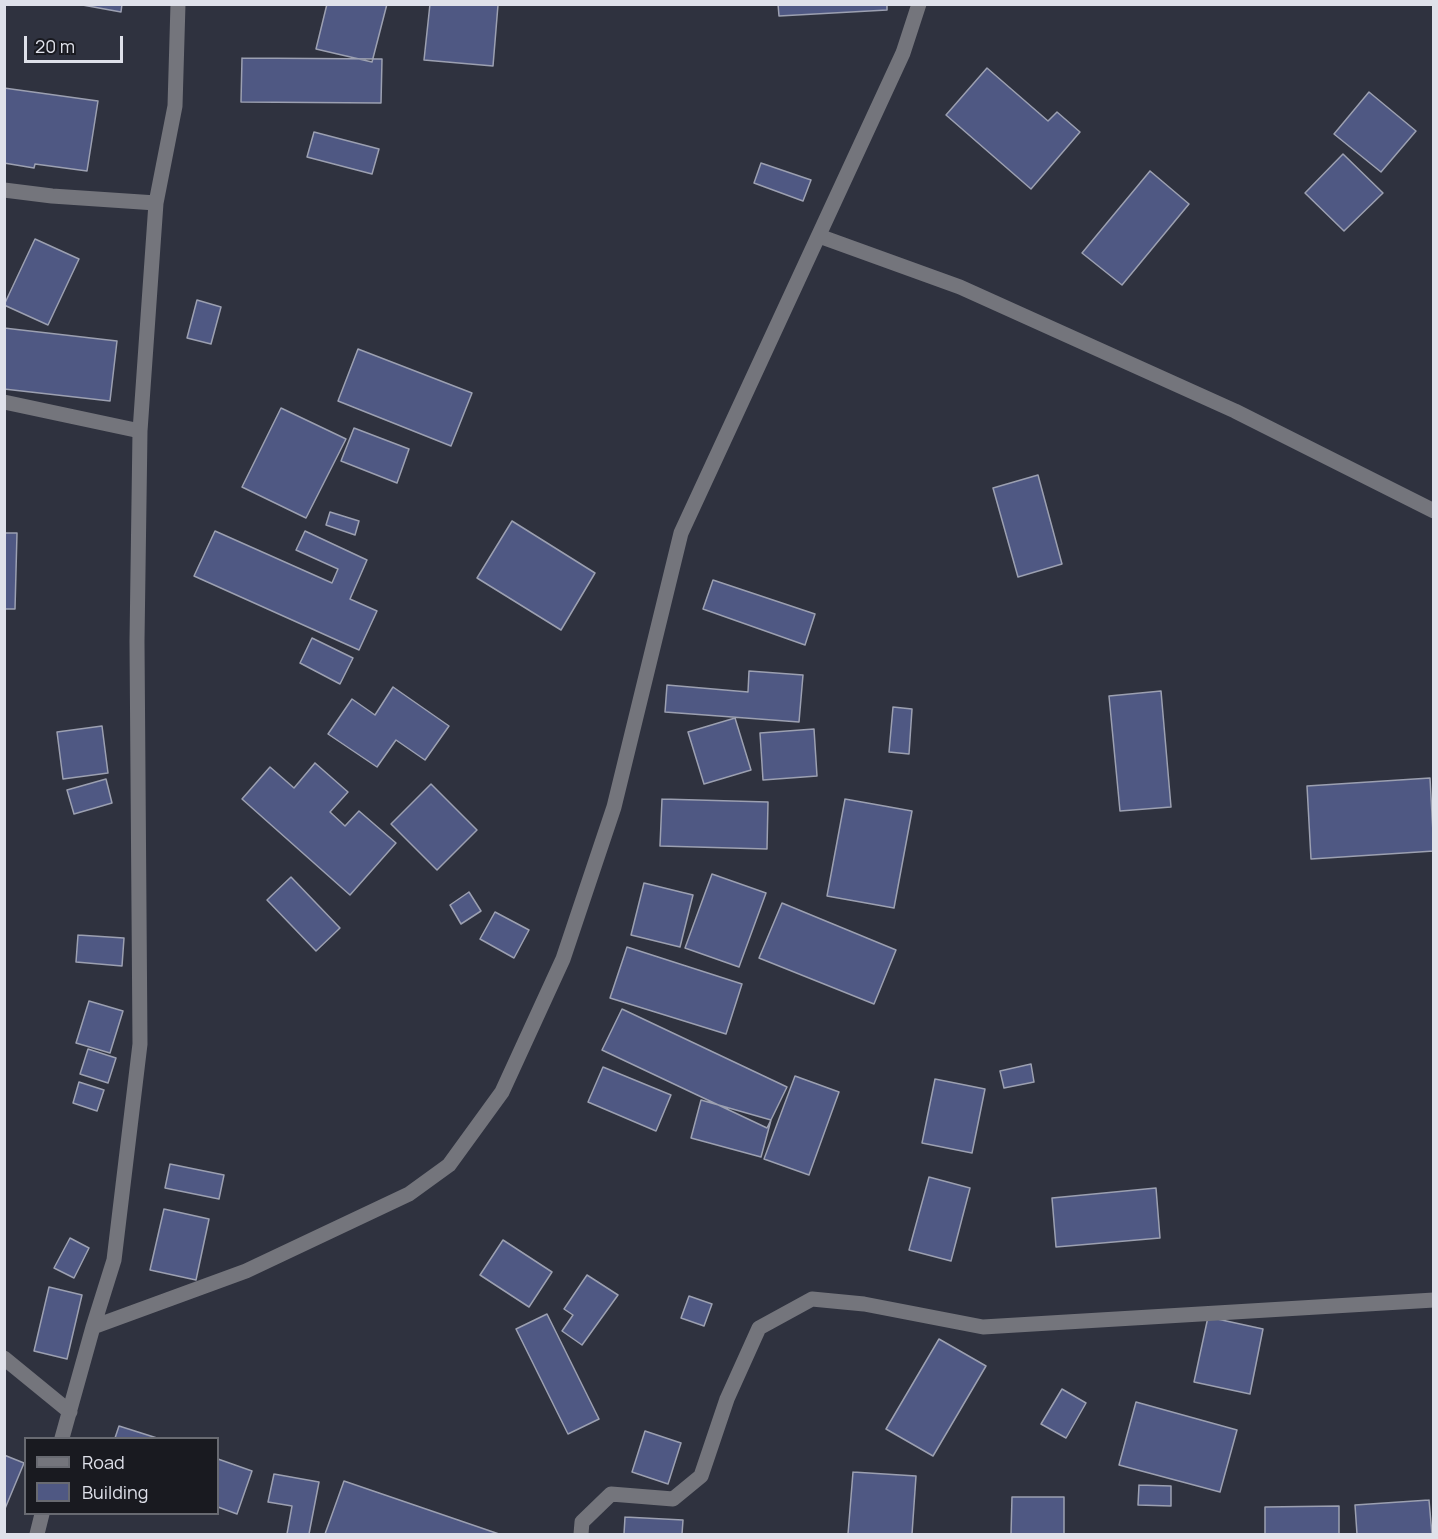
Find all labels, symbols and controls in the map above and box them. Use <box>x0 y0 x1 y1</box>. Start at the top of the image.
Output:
scale bar <box>27 24 126 62</box>
text: 20 m <box>35 34 75 58</box>
legend <box>24 1437 219 1515</box>
text: Road <box>82 1450 125 1474</box>
text: Building <box>82 1480 148 1504</box>

